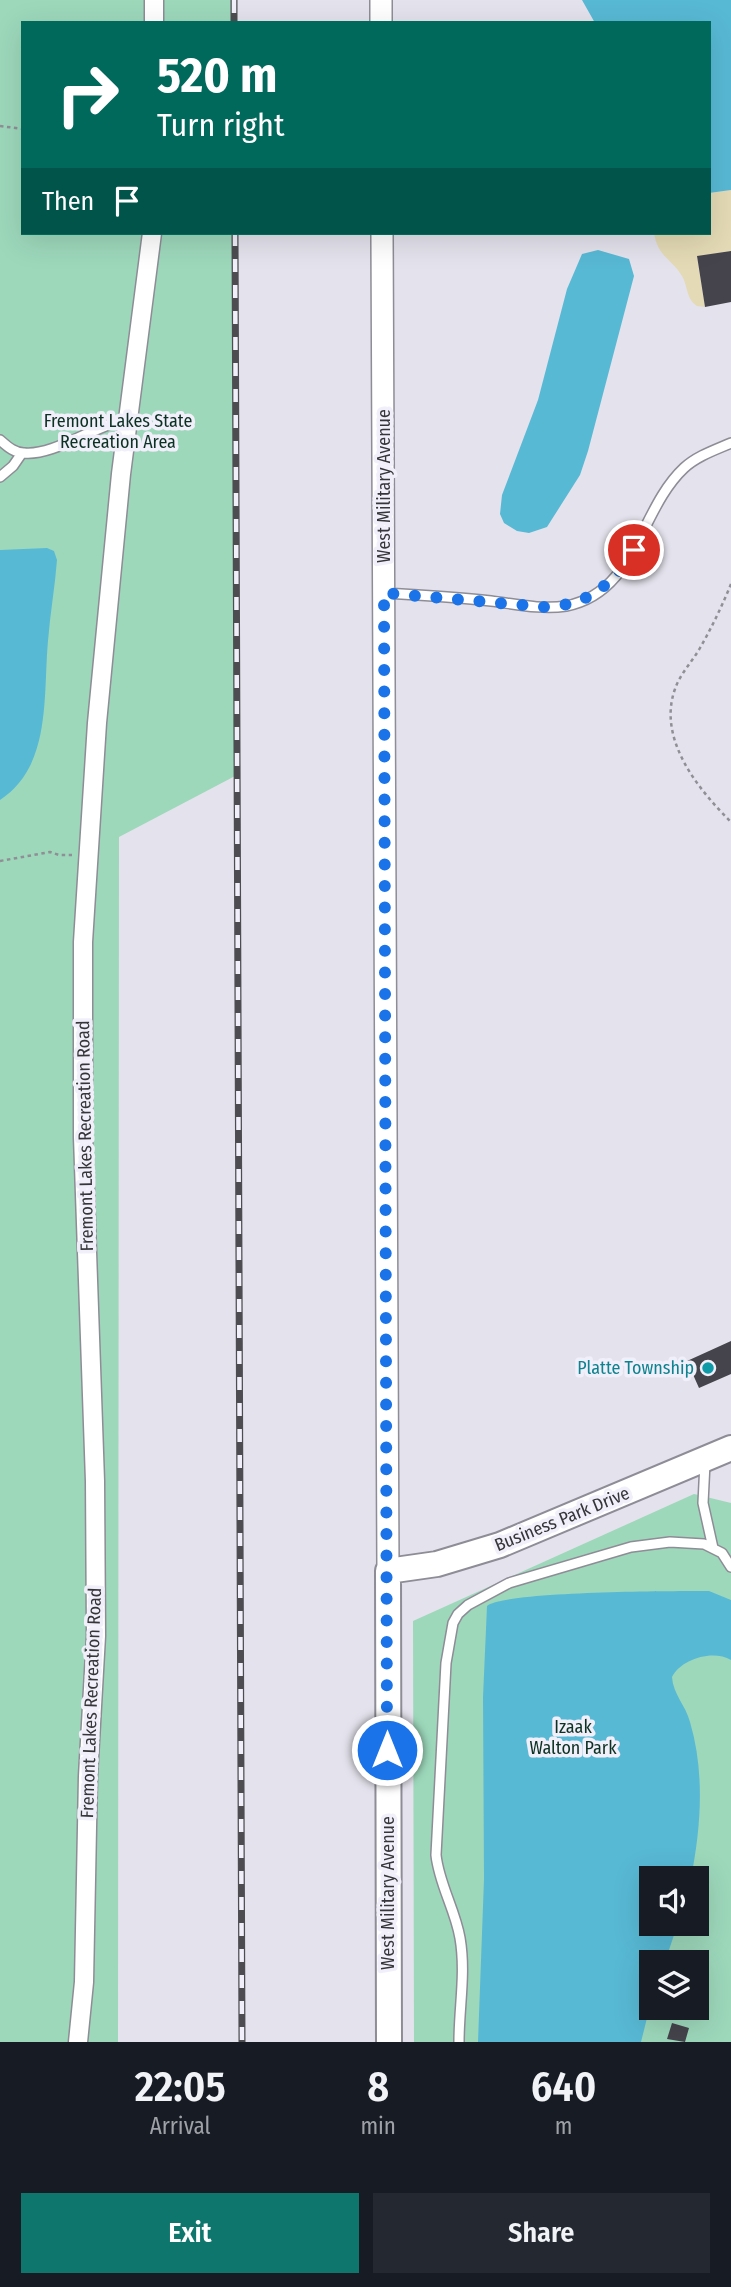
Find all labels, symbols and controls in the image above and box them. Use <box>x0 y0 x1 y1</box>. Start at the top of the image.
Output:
text: 520 m <box>157 46 278 105</box>
icon: right <box>42 49 133 140</box>
text: Turn right <box>157 106 284 144</box>
icon: arrive <box>108 182 146 220</box>
text: Then <box>42 186 94 217</box>
street label: West Military Avenue <box>373 409 395 563</box>
park label: Fremont Lakes State Recreation Area <box>44 410 192 453</box>
pin <box>604 520 664 580</box>
icon: arrive <box>615 531 653 569</box>
street label: Fremont Lakes Recreation Road <box>72 1020 98 1252</box>
place label: Platte Township <box>577 1357 694 1379</box>
marker: Platte Township <box>700 1360 716 1376</box>
street label: Business Park Drive <box>491 1482 633 1556</box>
street label: Fremont Lakes Recreation Road <box>76 1587 106 1819</box>
position arrow <box>350 1713 424 1787</box>
park label: Izaak Walton Park <box>529 1716 617 1759</box>
street label: West Military Avenue <box>377 1816 399 1970</box>
map controls <box>639 1866 709 2020</box>
button: sound <box>639 1866 709 1936</box>
button: layers <box>639 1950 709 2020</box>
text: 22:05 <box>135 2062 226 2112</box>
text: 8 <box>367 2062 389 2112</box>
text: 640 <box>531 2062 596 2112</box>
text: Arrival <box>150 2112 211 2140</box>
text: min <box>360 2112 396 2140</box>
text: m <box>555 2112 572 2140</box>
button: Exit <box>21 2193 359 2273</box>
button: Share <box>373 2193 710 2273</box>

